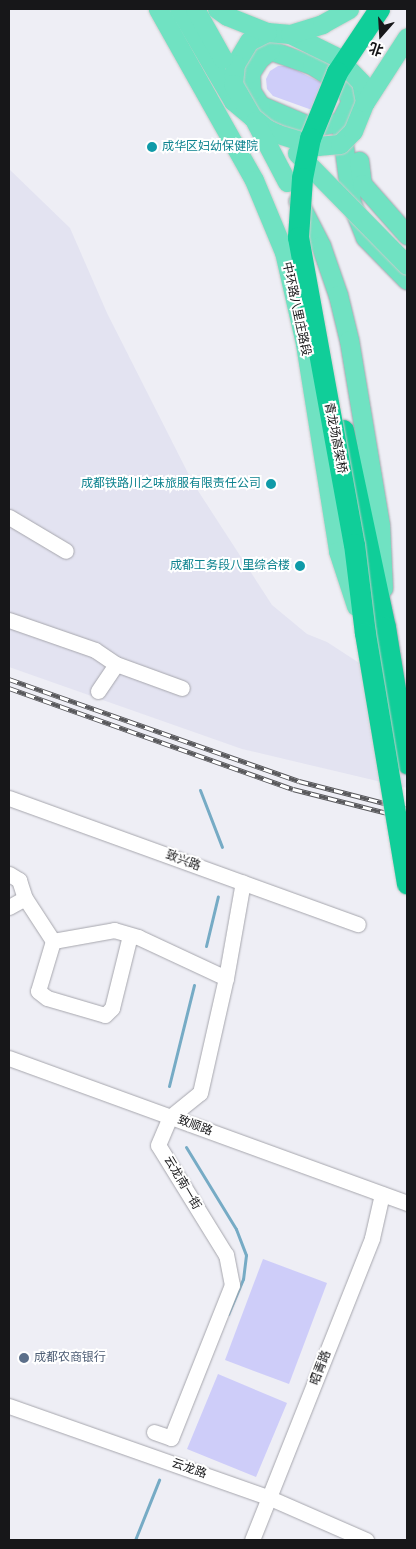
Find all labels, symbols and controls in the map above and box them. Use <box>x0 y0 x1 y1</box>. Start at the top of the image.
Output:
north arrow <box>356 10 406 60</box>
text: 北 <box>367 39 385 59</box>
place label: 成华区妇幼保健院 <box>162 140 258 154</box>
marker: 成华区妇幼保健院 <box>146 141 158 153</box>
street label: 中环路八里庄路段 <box>279 261 313 357</box>
street label: 青龙场高架桥 <box>321 401 349 475</box>
place label: 成都铁路川之味旅服有限责任公司 <box>81 477 261 491</box>
marker: 成都铁路川之味旅服有限责任公司 <box>265 478 277 490</box>
place label: 成都工务段八里综合楼 <box>170 559 290 573</box>
marker: 成都工务段八里综合楼 <box>294 560 306 572</box>
street label: 致兴路 <box>164 848 202 874</box>
street label: 致顺路 <box>176 1113 214 1139</box>
street label: 云龙南一街 <box>160 1154 204 1212</box>
street label: 昭青路 <box>308 1349 334 1387</box>
place label: 成都农商银行 <box>34 1351 106 1365</box>
marker: 成都农商银行 <box>18 1352 30 1364</box>
street label: 云龙路 <box>170 1456 208 1482</box>

